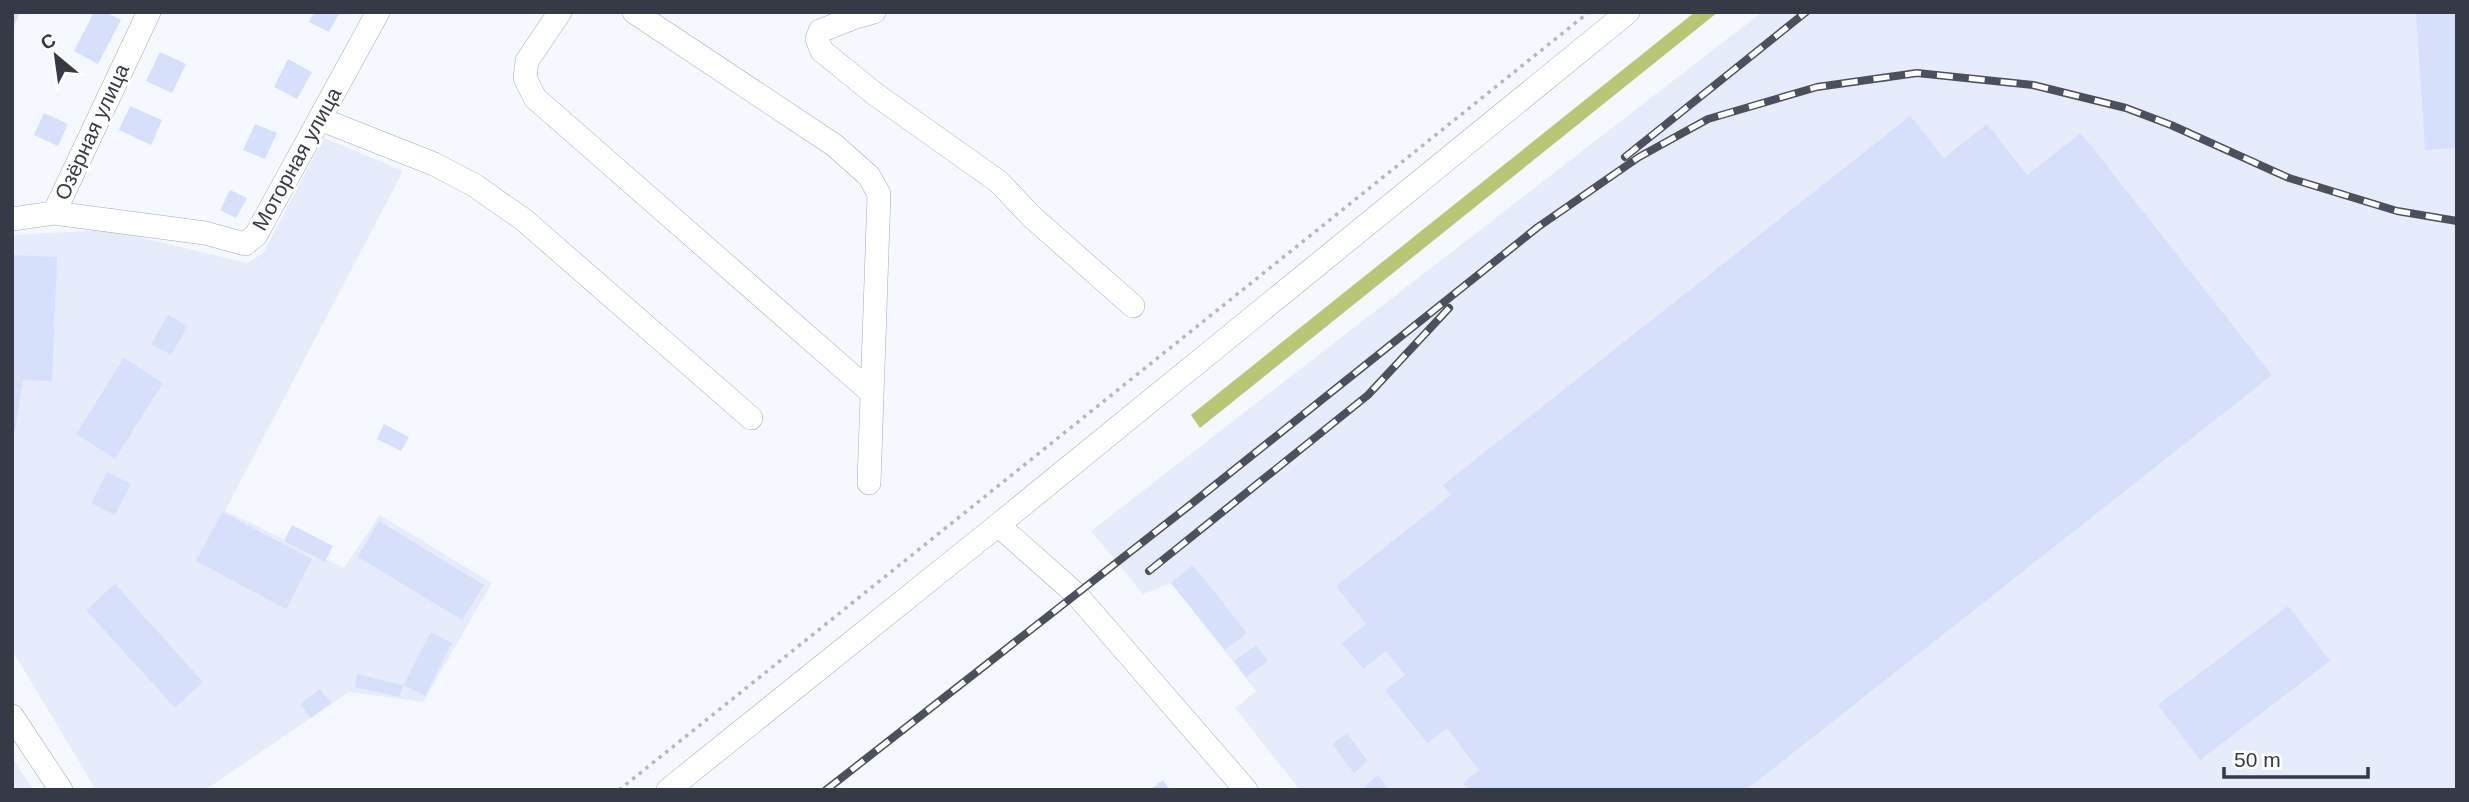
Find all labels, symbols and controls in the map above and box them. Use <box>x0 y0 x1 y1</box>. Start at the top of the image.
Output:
north arrow <box>21 21 91 91</box>
text: С <box>37 29 59 54</box>
street label: Озёрная улица <box>50 60 133 204</box>
street label: Моторная улица <box>248 83 346 234</box>
scale bar <box>2224 736 2368 780</box>
text: 50 m <box>2234 748 2281 771</box>

